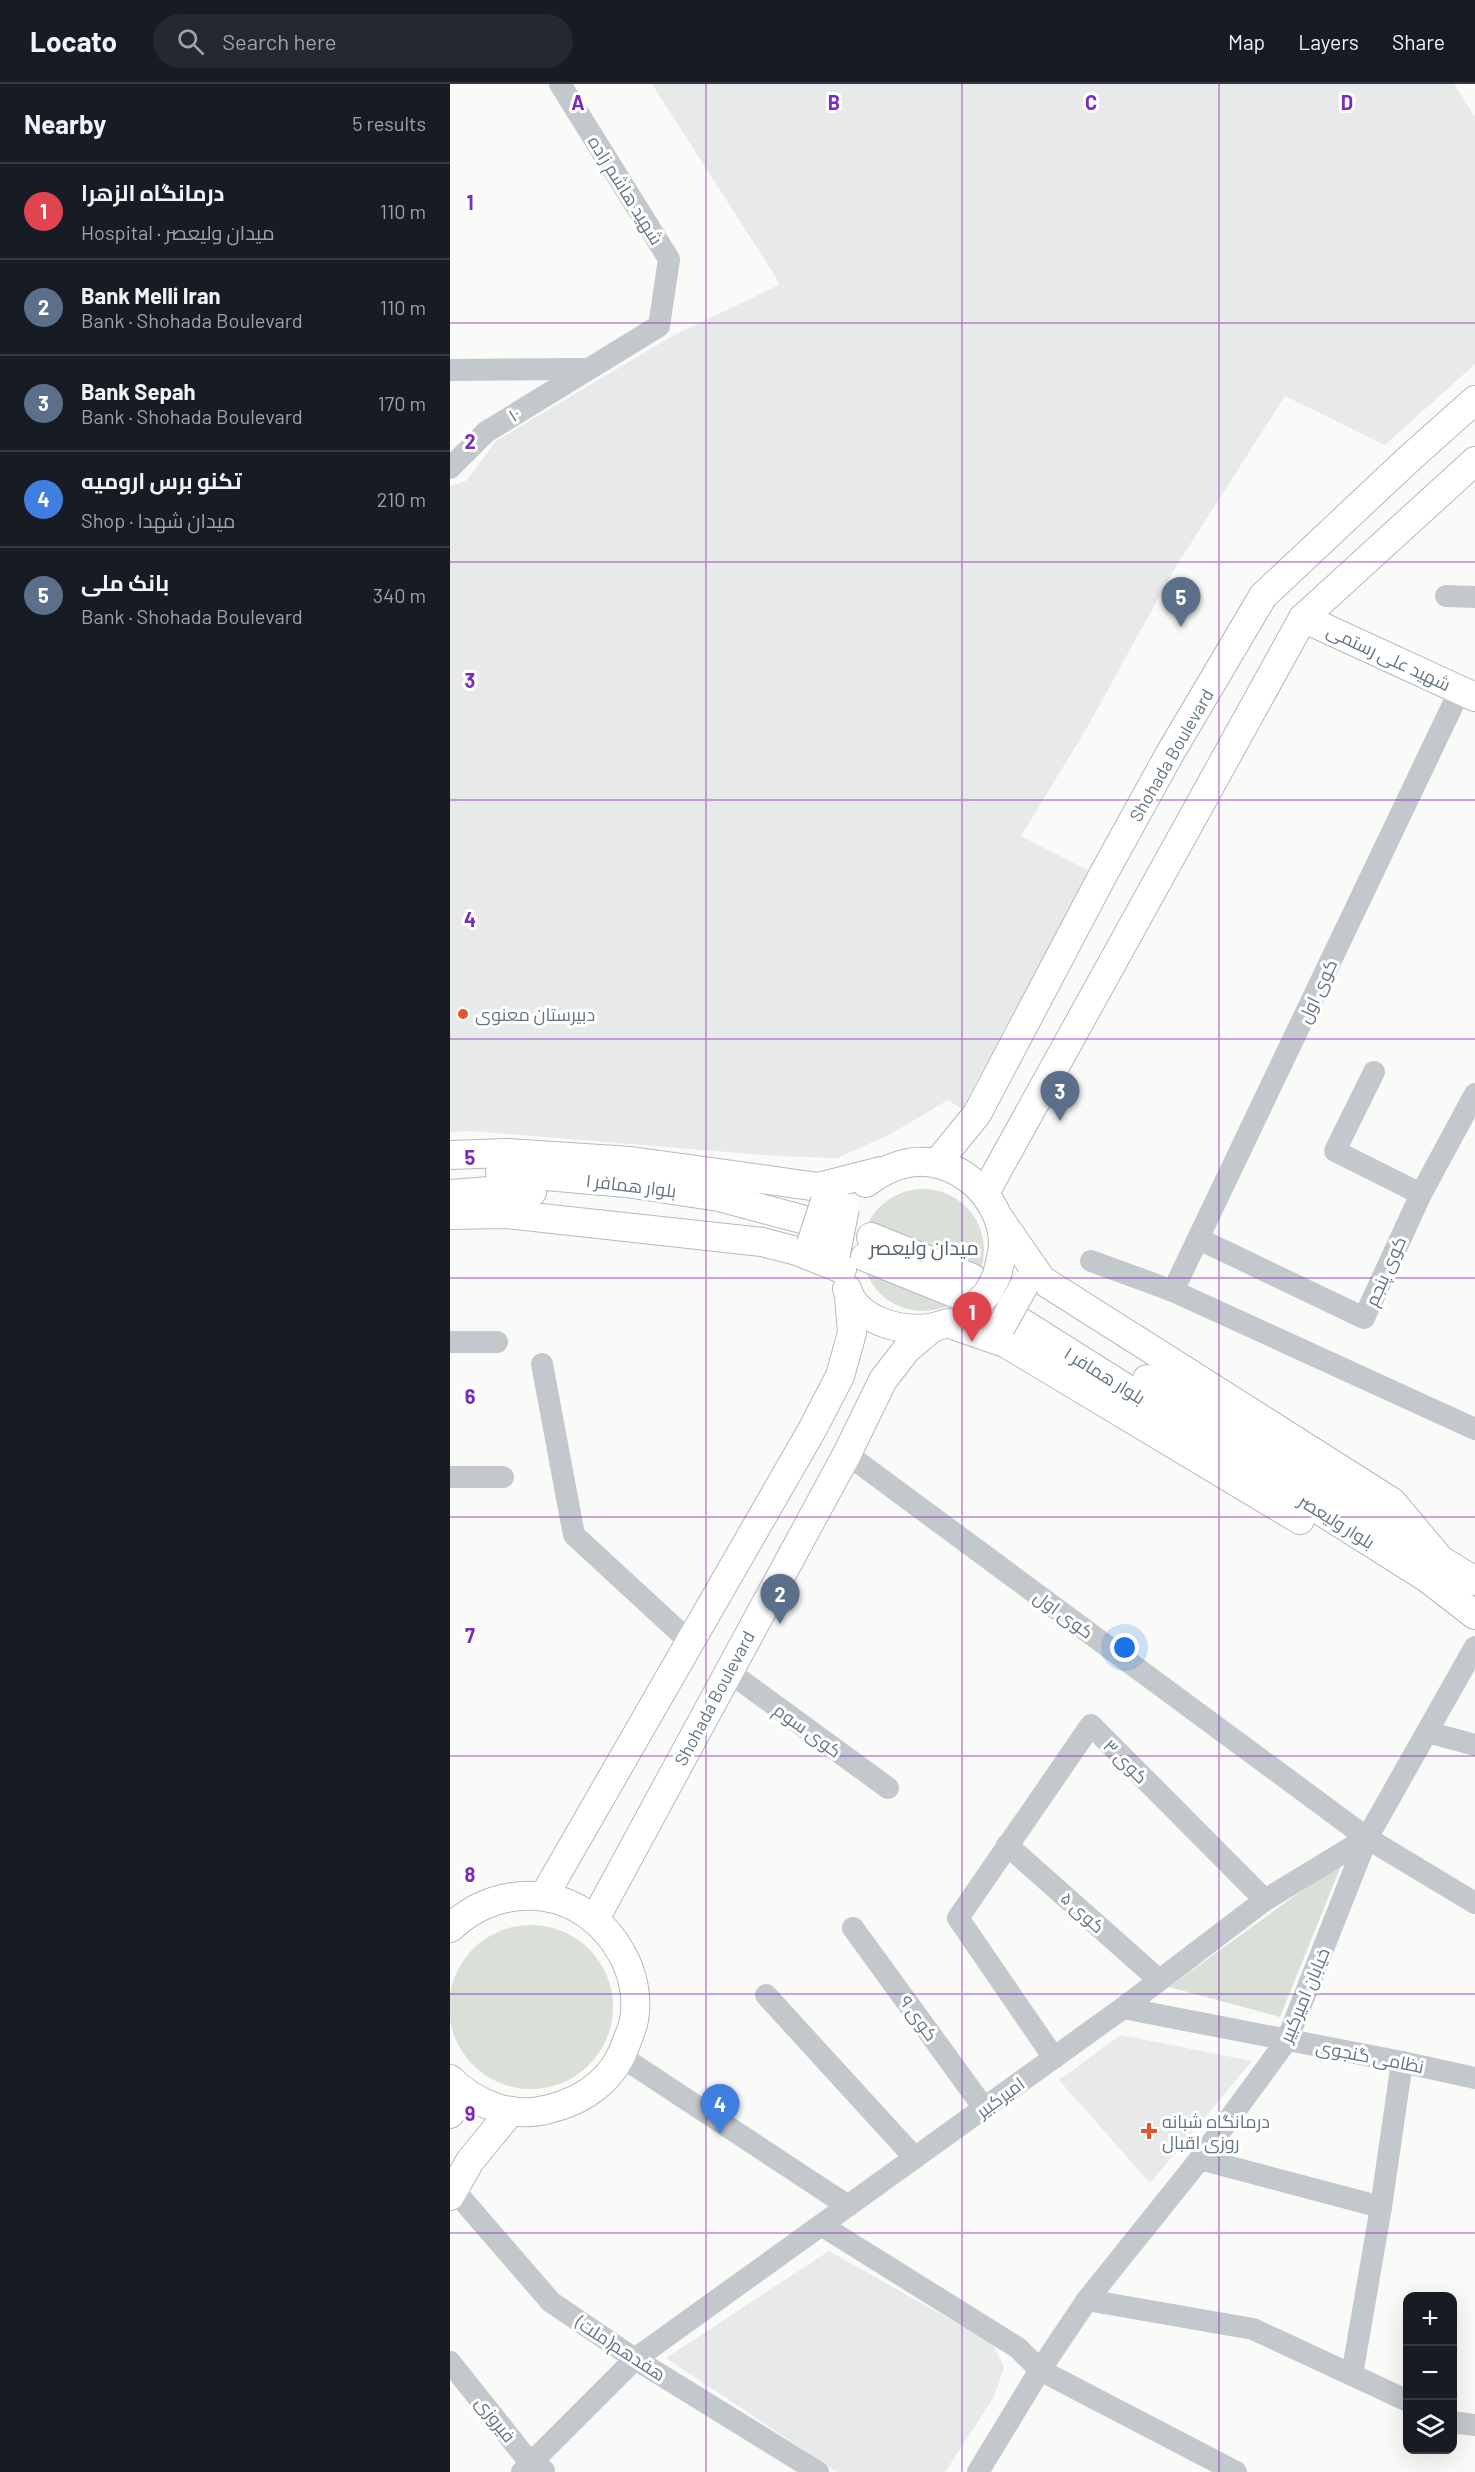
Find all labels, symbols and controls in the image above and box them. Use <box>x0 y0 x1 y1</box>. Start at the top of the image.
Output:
search box <box>153 14 573 68</box>
text: Locato <box>30 24 117 58</box>
icon: search <box>174 25 207 58</box>
text: Search here <box>222 28 337 54</box>
text: Map <box>1228 29 1265 54</box>
text: Layers <box>1298 29 1359 54</box>
text: Share <box>1392 29 1445 54</box>
text: A <box>571 90 585 114</box>
text: B <box>828 90 840 114</box>
text: C <box>1085 90 1097 114</box>
text: D <box>1341 90 1353 114</box>
text: Nearby <box>24 108 106 139</box>
text: 5 results <box>352 111 426 135</box>
street label: شهید هاشم زاده <box>582 132 668 249</box>
text: درمانگاه الزهرا <box>81 179 225 205</box>
text: 1 <box>466 190 474 214</box>
text: 1 <box>40 199 47 223</box>
text: 110 m <box>380 199 426 223</box>
text: Hospital · میدان ولیعصر <box>81 220 275 244</box>
text: Bank Melli Iran <box>81 282 221 308</box>
text: 2 <box>38 295 49 319</box>
text: 110 m <box>380 295 426 319</box>
text: Bank · Shohada Boulevard <box>81 308 303 332</box>
text: Bank Sepah <box>81 378 196 404</box>
text: 3 <box>38 391 49 415</box>
text: 170 m <box>378 391 426 415</box>
street label: ۱۰ <box>504 402 524 426</box>
text: Bank · Shohada Boulevard <box>81 404 303 428</box>
text: 2 <box>464 429 476 453</box>
text: تکنو برس ارومیه <box>81 467 242 493</box>
text: 4 <box>37 487 50 511</box>
text: 210 m <box>377 487 426 511</box>
text: Shop · میدان شهدا <box>81 508 235 532</box>
text: بانک ملی <box>81 569 169 595</box>
pin: 5 <box>1162 578 1200 627</box>
text: 5 <box>38 583 49 607</box>
text: 340 m <box>373 583 426 607</box>
text: Bank · Shohada Boulevard <box>81 604 303 628</box>
street label: شهید علی رستمی <box>1323 619 1454 696</box>
text: 3 <box>465 668 475 692</box>
street label: Shohada Boulevard <box>1124 685 1218 825</box>
text: 4 <box>464 907 476 931</box>
street label: کوی اول <box>1293 956 1342 1027</box>
place label: دبیرستان معنوی <box>475 1003 595 1026</box>
marker: دبیرستان معنوی <box>456 1007 470 1021</box>
pin: 3 <box>1040 1072 1080 1121</box>
text: 5 <box>465 1145 476 1169</box>
street label: بلوار همافر ۱ <box>584 1169 678 1202</box>
street label: کوی پنجم <box>1360 1233 1412 1310</box>
district label: میدان ولیعصر <box>868 1235 979 1261</box>
pin: 1 <box>952 1292 992 1342</box>
street label: بلوار همافر ۱ <box>1060 1342 1150 1409</box>
text: 6 <box>465 1384 476 1408</box>
street label: بلوار ولیعصر <box>1294 1488 1379 1554</box>
pin: 2 <box>760 1574 800 1624</box>
street label: کوی اول <box>1029 1585 1098 1644</box>
text: 7 <box>465 1623 475 1647</box>
street label: Shohada Boulevard <box>669 1627 759 1769</box>
your location <box>1110 1633 1139 1662</box>
street label: کوی سوم <box>769 1698 846 1763</box>
street label: کوی ۳ <box>1099 1734 1153 1788</box>
text: 8 <box>465 1862 476 1886</box>
street label: کوی ۵ <box>1056 1887 1109 1938</box>
street label: خیابان امیرکبیر <box>1274 1944 1335 2047</box>
street label: کوی ۹ <box>894 1991 943 2046</box>
street label: نظامی گنجوی <box>1314 2035 1426 2078</box>
street label: امیرکبیر <box>971 2072 1029 2123</box>
pin: 4 <box>700 2084 740 2134</box>
text: 9 <box>465 2101 475 2125</box>
place label: درمانگاه شبانه روزی اقبال <box>1162 2110 1270 2154</box>
marker: درمانگاه شبانه روزی اقبال <box>1140 2122 1158 2140</box>
map controls <box>1403 2292 1457 2454</box>
button: + <box>1403 2292 1457 2346</box>
street label: هفدهم(ملت) <box>570 2310 670 2387</box>
button: − <box>1403 2346 1457 2400</box>
street label: فیروزی <box>470 2392 521 2447</box>
button: layers <box>1403 2400 1457 2454</box>

